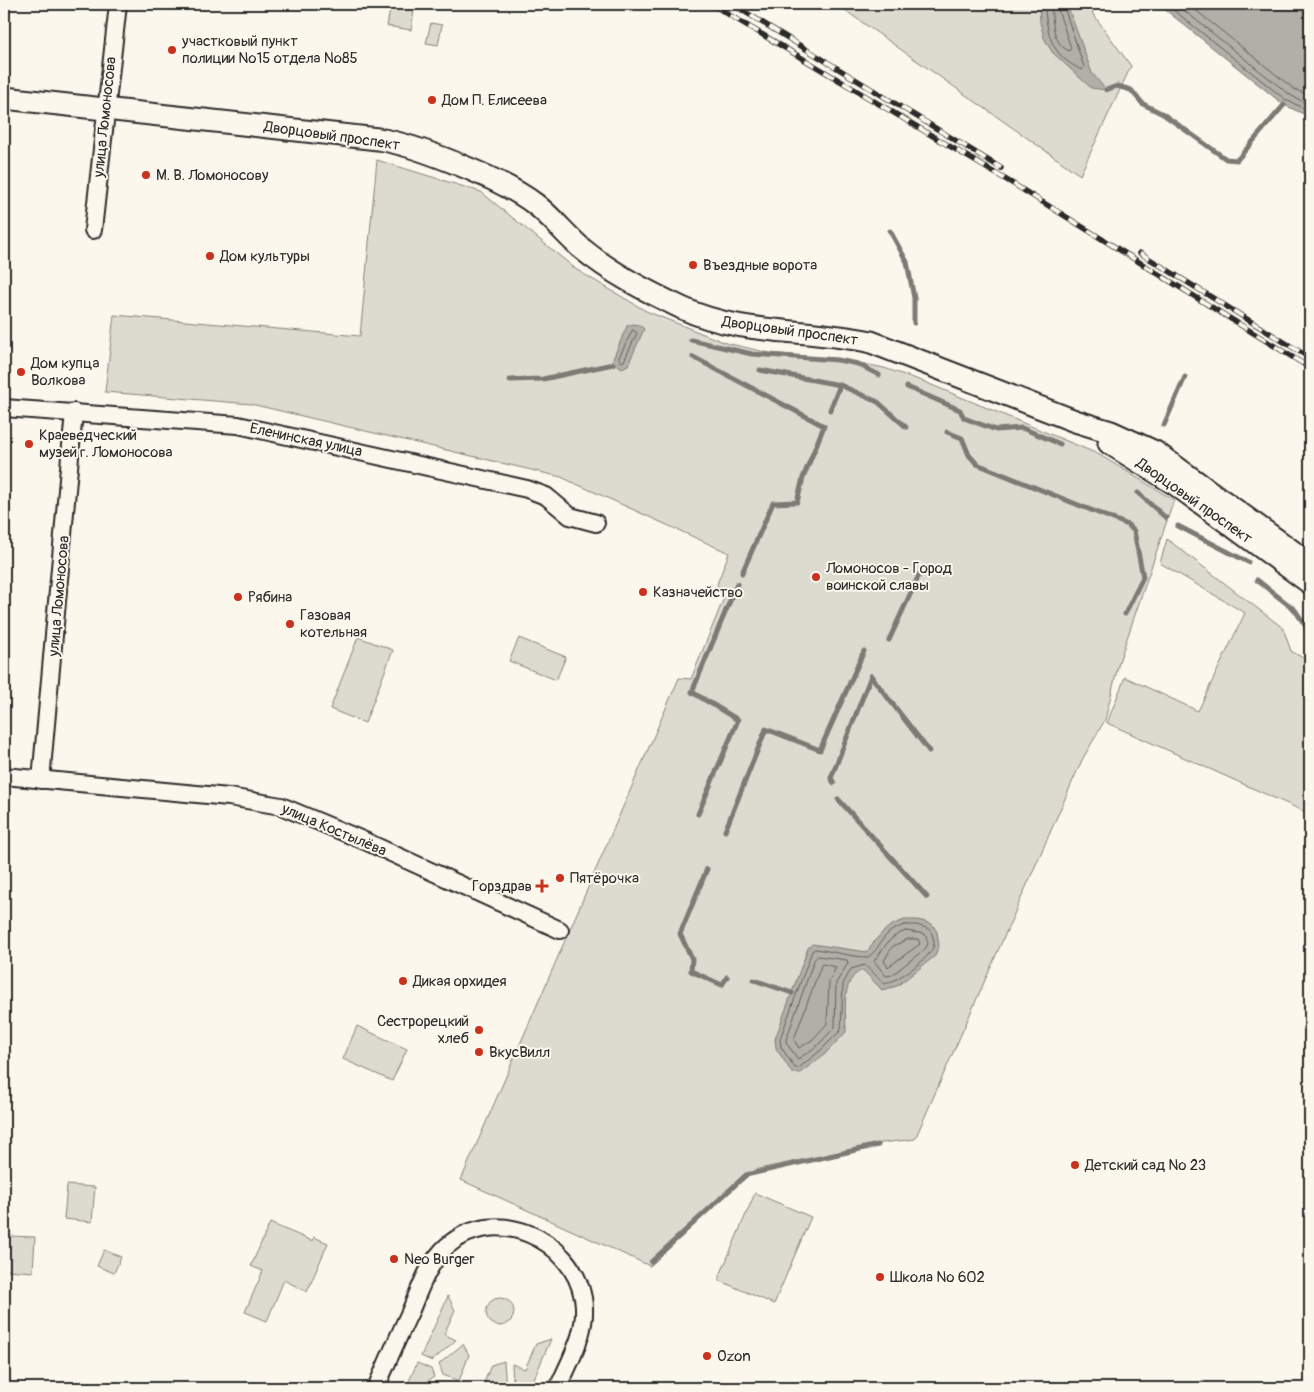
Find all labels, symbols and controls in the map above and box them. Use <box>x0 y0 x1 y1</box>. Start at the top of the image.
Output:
place label: участковый пункт полиции №15 отдела №85 <box>181 32 358 68</box>
marker: участковый пункт полиции №15 отдела №85 <box>166 44 178 56</box>
street label: улица Ломоносова <box>89 56 121 179</box>
place label: Дом П. Елисеева <box>441 91 547 110</box>
marker: Дом П. Елисеева <box>426 94 438 106</box>
street label: Дворцовый проспект <box>262 117 402 155</box>
place label: М. В. Ломоносову <box>156 166 269 185</box>
marker: М. В. Ломоносову <box>140 169 152 181</box>
place label: Дом культуры <box>219 247 310 266</box>
marker: Дом культуры <box>204 250 216 262</box>
place label: Въездные ворота <box>703 256 817 275</box>
marker: Въездные ворота <box>687 259 699 271</box>
street label: Дворцовый проспект <box>720 312 860 350</box>
place label: Дом купца Волкова <box>30 354 99 390</box>
marker: Дом купца Волкова <box>15 366 27 378</box>
street label: Еленинская улица <box>248 419 364 461</box>
place label: Краеведческий музей г. Ломоносова <box>39 426 173 462</box>
marker: Краеведческий музей г. Ломоносова <box>23 438 35 450</box>
street label: Дворцовый проспект <box>1132 453 1256 548</box>
street label: улица Ломоносова <box>44 535 74 658</box>
place label: Ломоносов - Город воинской славы <box>825 559 952 595</box>
marker: Ломоносов - Город воинской славы <box>810 571 822 583</box>
place label: Казначейство <box>653 583 743 602</box>
marker: Казначейство <box>637 586 649 598</box>
place label: Рябина <box>248 588 292 607</box>
marker: Рябина <box>232 591 244 603</box>
place label: Газовая котельная <box>300 606 367 642</box>
marker: Газовая котельная <box>284 618 296 630</box>
street label: улица Костылёва <box>278 799 389 861</box>
place label: Пятёрочка <box>570 869 639 888</box>
marker: Пятёрочка <box>554 872 566 884</box>
place label: Горздрав <box>472 877 532 896</box>
marker: Горздрав <box>536 880 548 892</box>
place label: Дикая орхидея <box>412 972 506 991</box>
marker: Дикая орхидея <box>397 975 409 987</box>
place label: Сестрорецкий хлеб <box>377 1012 469 1048</box>
marker: Сестрорецкий хлеб <box>473 1024 485 1036</box>
place label: ВкусВилл <box>489 1043 550 1062</box>
marker: ВкусВилл <box>473 1046 485 1058</box>
place label: Детский сад № 23 <box>1084 1156 1206 1175</box>
marker: Детский сад № 23 <box>1069 1159 1081 1171</box>
place label: Neo Burger <box>404 1250 475 1269</box>
marker: Neo Burger <box>388 1253 400 1265</box>
place label: Школа № 602 <box>890 1268 985 1287</box>
marker: Школа № 602 <box>874 1271 886 1283</box>
place label: Ozon <box>717 1347 751 1366</box>
marker: Ozon <box>701 1350 713 1362</box>

